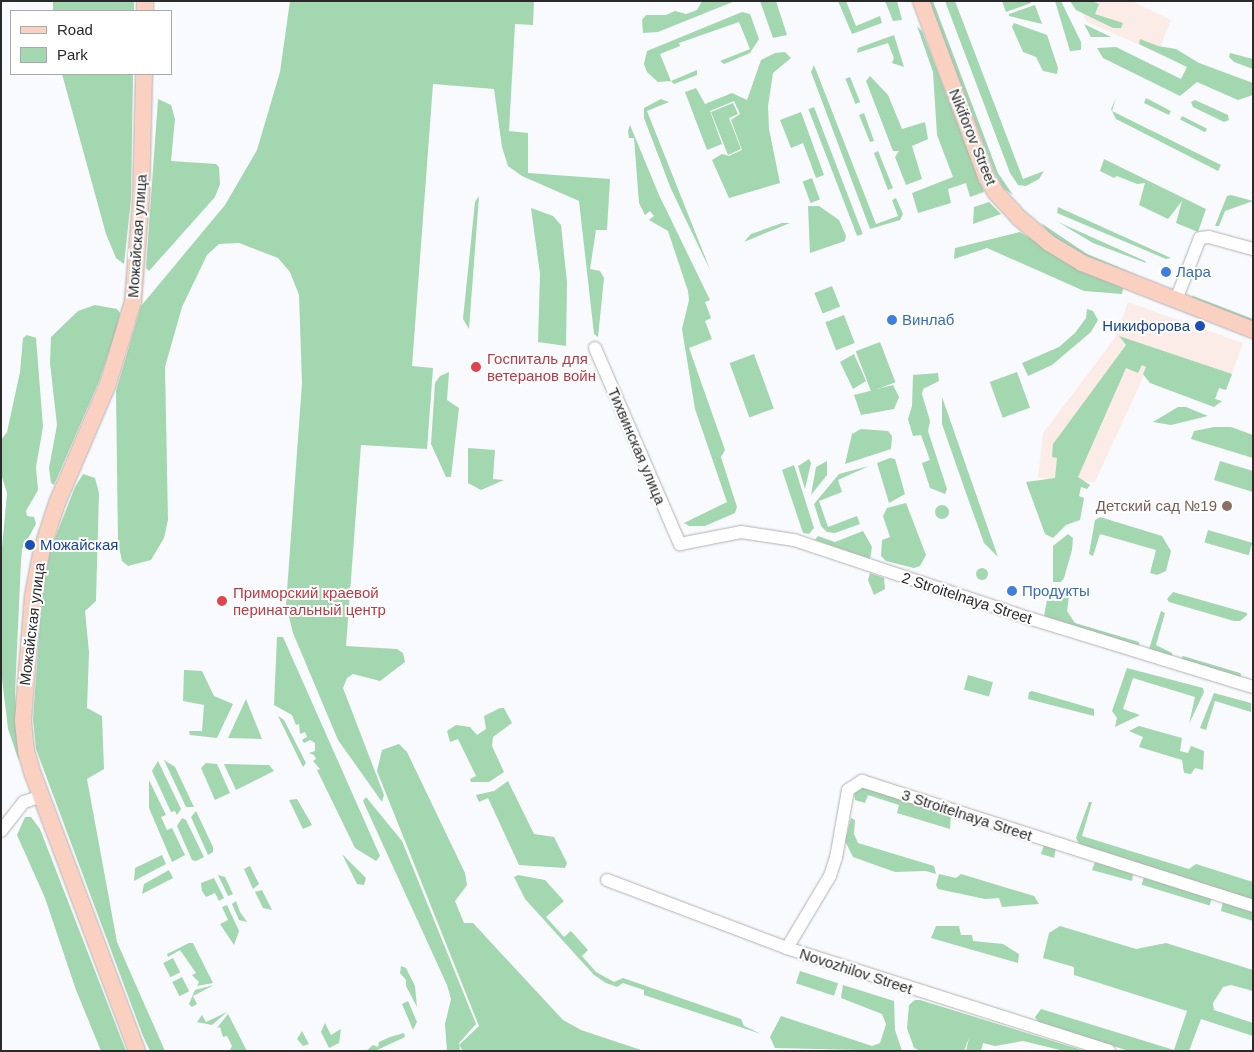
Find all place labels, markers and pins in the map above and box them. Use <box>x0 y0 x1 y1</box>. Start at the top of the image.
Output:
place label: Лара <box>1176 263 1211 281</box>
marker: Лара <box>1160 266 1172 278</box>
place label: Винлаб <box>902 311 954 329</box>
marker: Винлаб <box>886 314 898 326</box>
place label: Никифорова <box>1102 317 1190 335</box>
marker: Никифорова <box>1194 320 1206 332</box>
place label: Госпиталь для ветеранов войн <box>487 349 596 384</box>
marker: Госпиталь для ветеранов войн <box>469 360 483 374</box>
place label: Детский сад №19 <box>1096 497 1217 515</box>
marker: Детский сад №19 <box>1221 500 1233 512</box>
place label: Можайская <box>40 536 118 554</box>
marker: Можайская <box>24 539 36 551</box>
place label: Продукты <box>1022 582 1090 600</box>
place label: Приморский краевой перинатальный центр <box>233 583 386 618</box>
marker: Продукты <box>1006 585 1018 597</box>
marker: Приморский краевой перинатальный центр <box>215 594 229 608</box>

